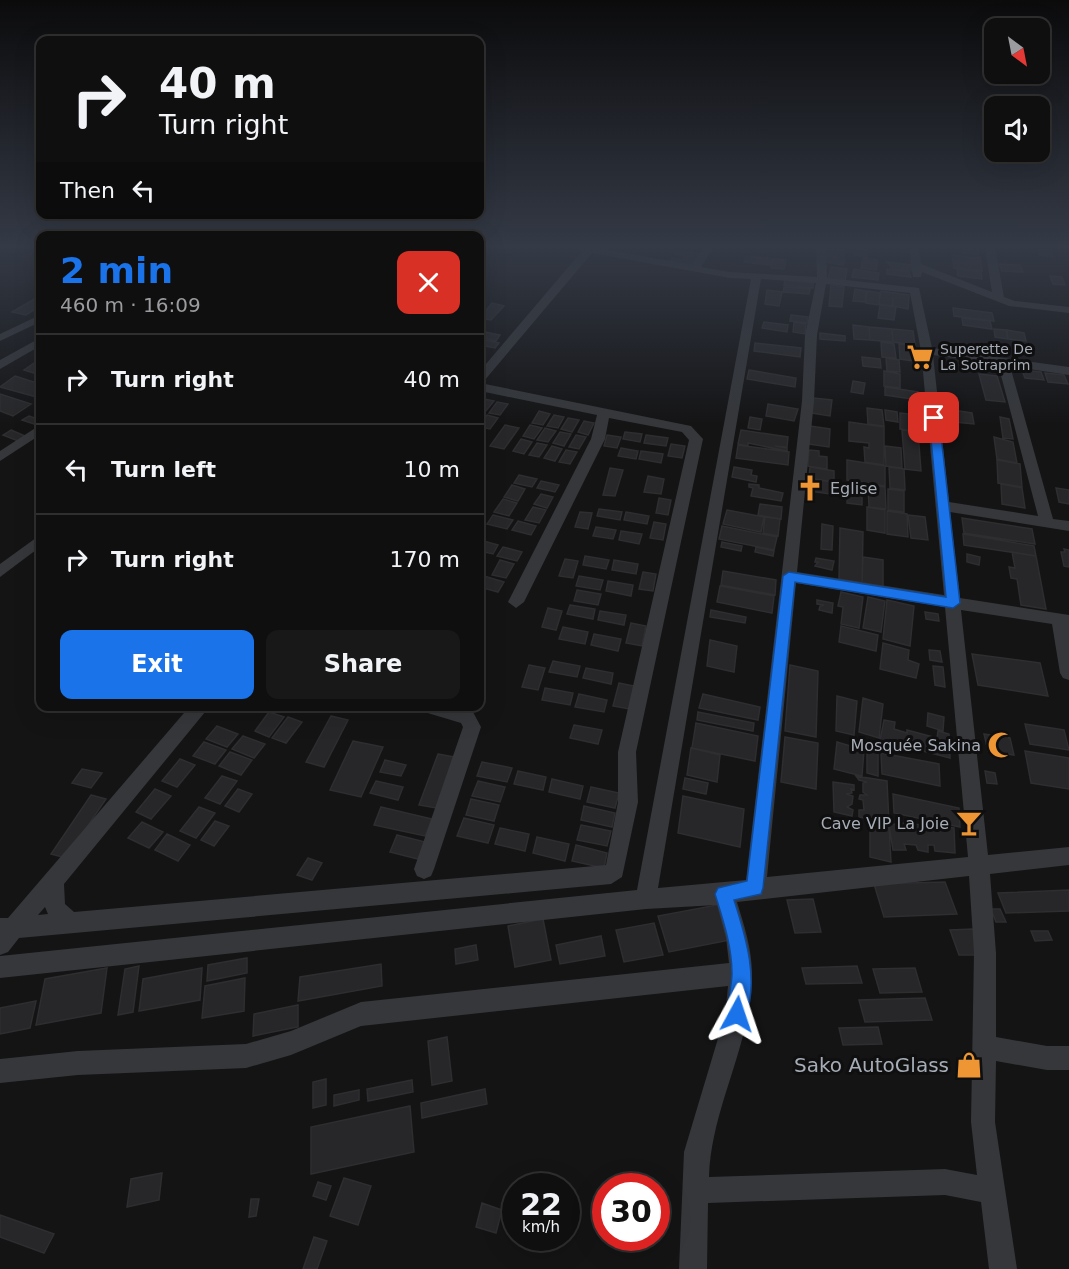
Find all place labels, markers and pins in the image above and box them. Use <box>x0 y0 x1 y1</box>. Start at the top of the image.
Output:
place label: Superette De La Sotraprim <box>940 341 1033 373</box>
supermarket icon: Superette De La Sotraprim <box>905 342 935 372</box>
pin <box>908 392 959 443</box>
church icon: Eglise <box>795 473 825 503</box>
place label: Eglise <box>830 479 877 498</box>
mosque icon: Mosquée Sakina <box>986 730 1016 760</box>
place label: Mosquée Sakina <box>850 736 981 755</box>
bar icon: Cave VIP La Joie <box>954 808 984 838</box>
place label: Cave VIP La Joie <box>821 814 949 833</box>
shop icon: Sako AutoGlass <box>954 1050 984 1080</box>
place label: Sako AutoGlass <box>794 1053 949 1077</box>

